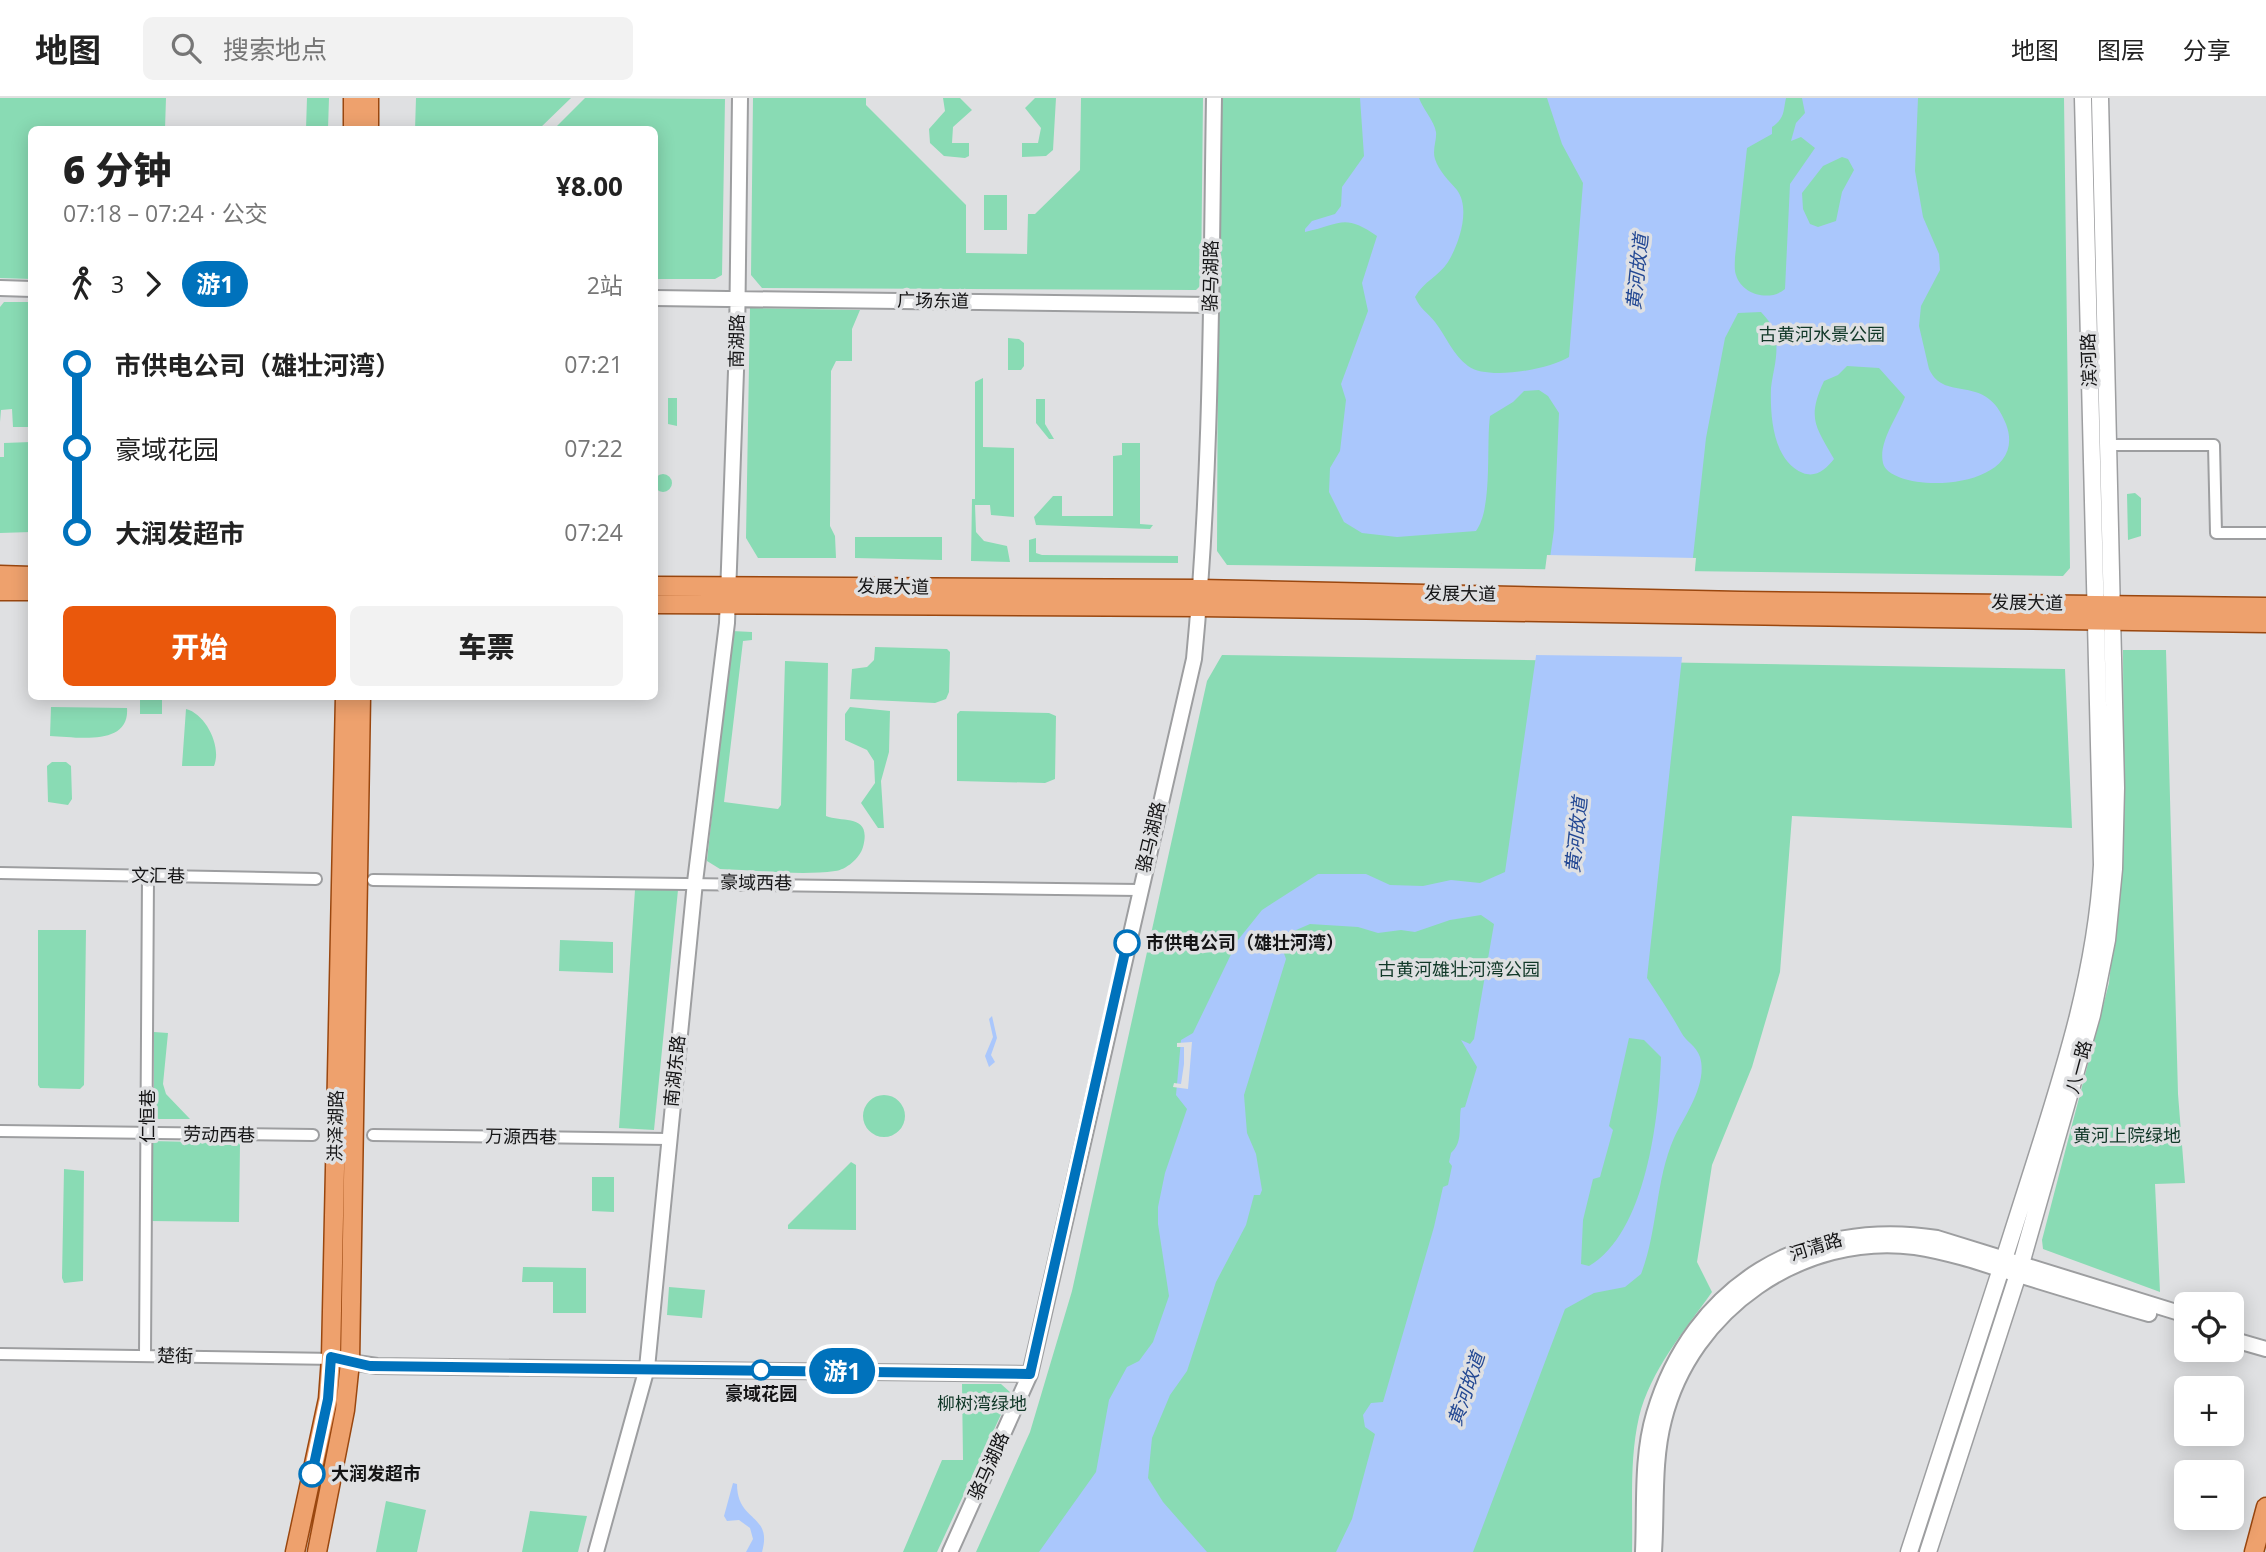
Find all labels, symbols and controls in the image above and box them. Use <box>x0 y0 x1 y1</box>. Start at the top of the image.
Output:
search box <box>143 17 633 80</box>
text: 地图 <box>35 27 101 72</box>
icon: search <box>167 29 205 67</box>
text: 搜索地点 <box>223 31 327 67</box>
text: 地图 <box>2011 33 2059 66</box>
text: 图层 <box>2097 33 2145 66</box>
text: 分享 <box>2183 33 2231 66</box>
text: 6 分钟 <box>63 143 171 195</box>
text: ¥8.00 <box>556 168 623 204</box>
text: 07:18 – 07:24 · 公交 <box>63 197 268 229</box>
water label: 黄河故道 <box>1620 230 1654 311</box>
street label: 骆马湖路 <box>1197 240 1223 312</box>
icon: walk <box>63 265 101 303</box>
icon: forward <box>134 265 172 303</box>
text: 游1 <box>196 267 234 300</box>
text: 3 <box>111 268 124 300</box>
text: 2站 <box>587 269 623 301</box>
street label: 广场东道 <box>897 287 969 313</box>
street label: 南湖路 <box>724 314 748 368</box>
park label: 古黄河水景公园 <box>1759 322 1885 346</box>
street label: 滨河路 <box>2075 333 2101 387</box>
text: 市供电公司（雄壮河湾） <box>115 347 401 383</box>
text: 07:21 <box>564 348 623 380</box>
text: 豪域花园 <box>115 431 219 467</box>
text: 07:22 <box>564 432 623 464</box>
text: 大润发超市 <box>115 515 245 551</box>
text: 07:24 <box>564 516 623 548</box>
street label: 发展大道 <box>857 573 929 599</box>
street label: 发展大道 <box>1424 580 1496 606</box>
street label: 发展大道 <box>1991 589 2063 615</box>
button: 开始 <box>63 606 336 686</box>
button: 车票 <box>350 606 623 686</box>
water label: 黄河故道 <box>1559 793 1593 874</box>
street label: 骆马湖路 <box>1130 799 1170 875</box>
street label: 文汇巷 <box>131 863 185 887</box>
street label: 豪域西巷 <box>720 869 792 895</box>
marker: 市供电公司（雄壮河湾） <box>1114 930 1140 956</box>
place label: 市供电公司（雄壮河湾） <box>1146 930 1344 954</box>
park label: 古黄河雄壮河湾公园 <box>1378 957 1540 981</box>
street label: 南湖东路 <box>658 1034 690 1108</box>
street label: 八一路 <box>2059 1038 2097 1096</box>
street label: 仁恒巷 <box>135 1089 159 1143</box>
street label: 洪泽湖路 <box>322 1090 348 1162</box>
street label: 劳动西巷 <box>183 1121 255 1147</box>
street label: 万源西巷 <box>485 1123 557 1149</box>
park label: 黄河上院绿地 <box>2073 1123 2181 1147</box>
street label: 河清路 <box>1786 1227 1845 1265</box>
map controls <box>2174 1292 2244 1530</box>
button: locate <box>2174 1292 2244 1362</box>
street label: 楚街 <box>157 1343 193 1367</box>
water label: 黄河故道 <box>1441 1346 1492 1429</box>
line badge: 游1 <box>810 1348 874 1394</box>
text: 游1 <box>823 1354 861 1387</box>
marker: 豪域花园 <box>751 1360 771 1380</box>
button: + <box>2174 1376 2244 1446</box>
place label: 豪域花园 <box>725 1381 797 1405</box>
park label: 柳树湾绿地 <box>937 1391 1027 1415</box>
street label: 骆马湖路 <box>962 1428 1014 1503</box>
button: − <box>2174 1460 2244 1530</box>
marker: 大润发超市 <box>299 1461 325 1487</box>
place label: 大润发超市 <box>331 1461 421 1485</box>

